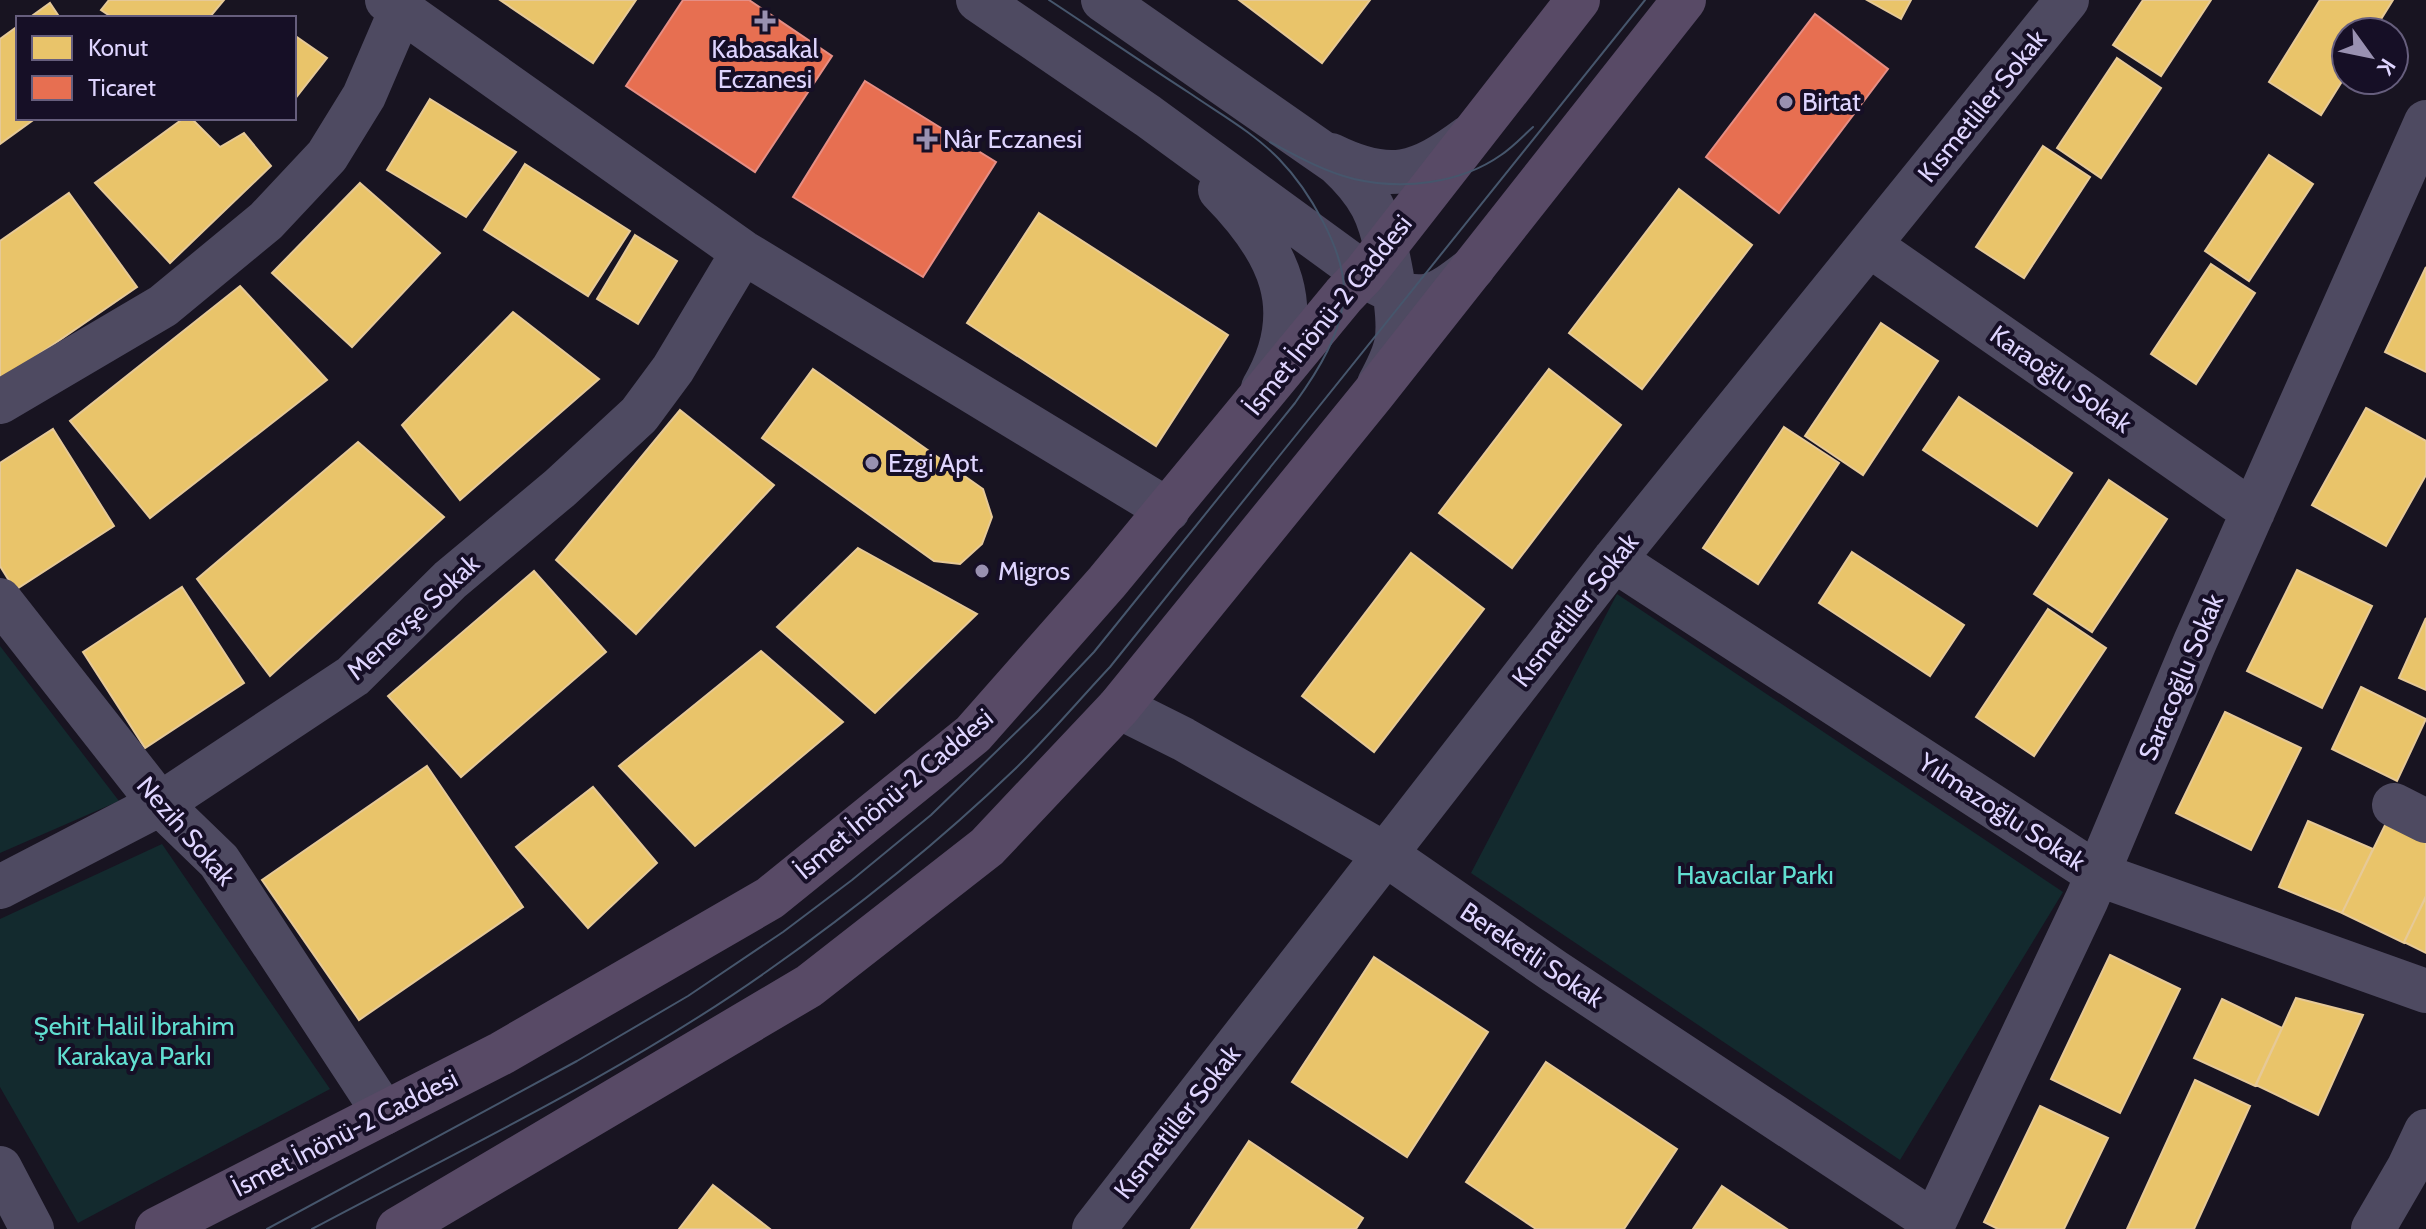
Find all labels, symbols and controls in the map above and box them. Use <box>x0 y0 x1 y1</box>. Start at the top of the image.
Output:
marker: Kabasakal Eczanesi <box>756 12 774 30</box>
legend <box>16 16 296 120</box>
north arrow <box>2330 16 2410 96</box>
street label: Kısmetliler Sokak <box>1911 23 2053 189</box>
text: Konut <box>88 33 148 62</box>
place label: Kabasakal Eczanesi <box>711 33 819 95</box>
text: K <box>2371 53 2401 80</box>
text: Ticaret <box>88 73 156 102</box>
place label: Birtat <box>1802 86 1861 118</box>
marker: Birtat <box>1777 93 1795 111</box>
place label: Nâr Eczanesi <box>943 123 1082 155</box>
marker: Nâr Eczanesi <box>918 130 936 148</box>
street label: İsmet İnönü-2 Caddesi <box>1237 208 1419 422</box>
street label: Karaoğlu Sokak <box>1984 318 2138 440</box>
place label: Ezgi Apt. <box>888 447 984 479</box>
marker: Ezgi Apt. <box>863 454 881 472</box>
street label: Kısmetliler Sokak <box>1505 526 1645 693</box>
street label: Menevşe Sokak <box>340 547 486 687</box>
place label: Migros <box>998 555 1070 587</box>
marker: Migros <box>973 562 991 580</box>
street label: Saracoğlu Sokak <box>2132 589 2231 765</box>
street label: İsmet İnönü-2 Caddesi <box>788 702 1000 886</box>
street label: Yılmazoğlu Sokak <box>1912 746 2092 878</box>
street label: Nezih Sokak <box>130 770 242 892</box>
park label: Havacılar Parkı <box>1676 859 1834 891</box>
street label: Bereketli Sokak <box>1454 895 1610 1015</box>
park label: Şehit Halil İbrahim Karakaya Parkı <box>34 1010 234 1072</box>
street label: Kısmetliler Sokak <box>1107 1038 1247 1205</box>
street label: İsmet İnönü-2 Caddesi <box>227 1062 463 1204</box>

